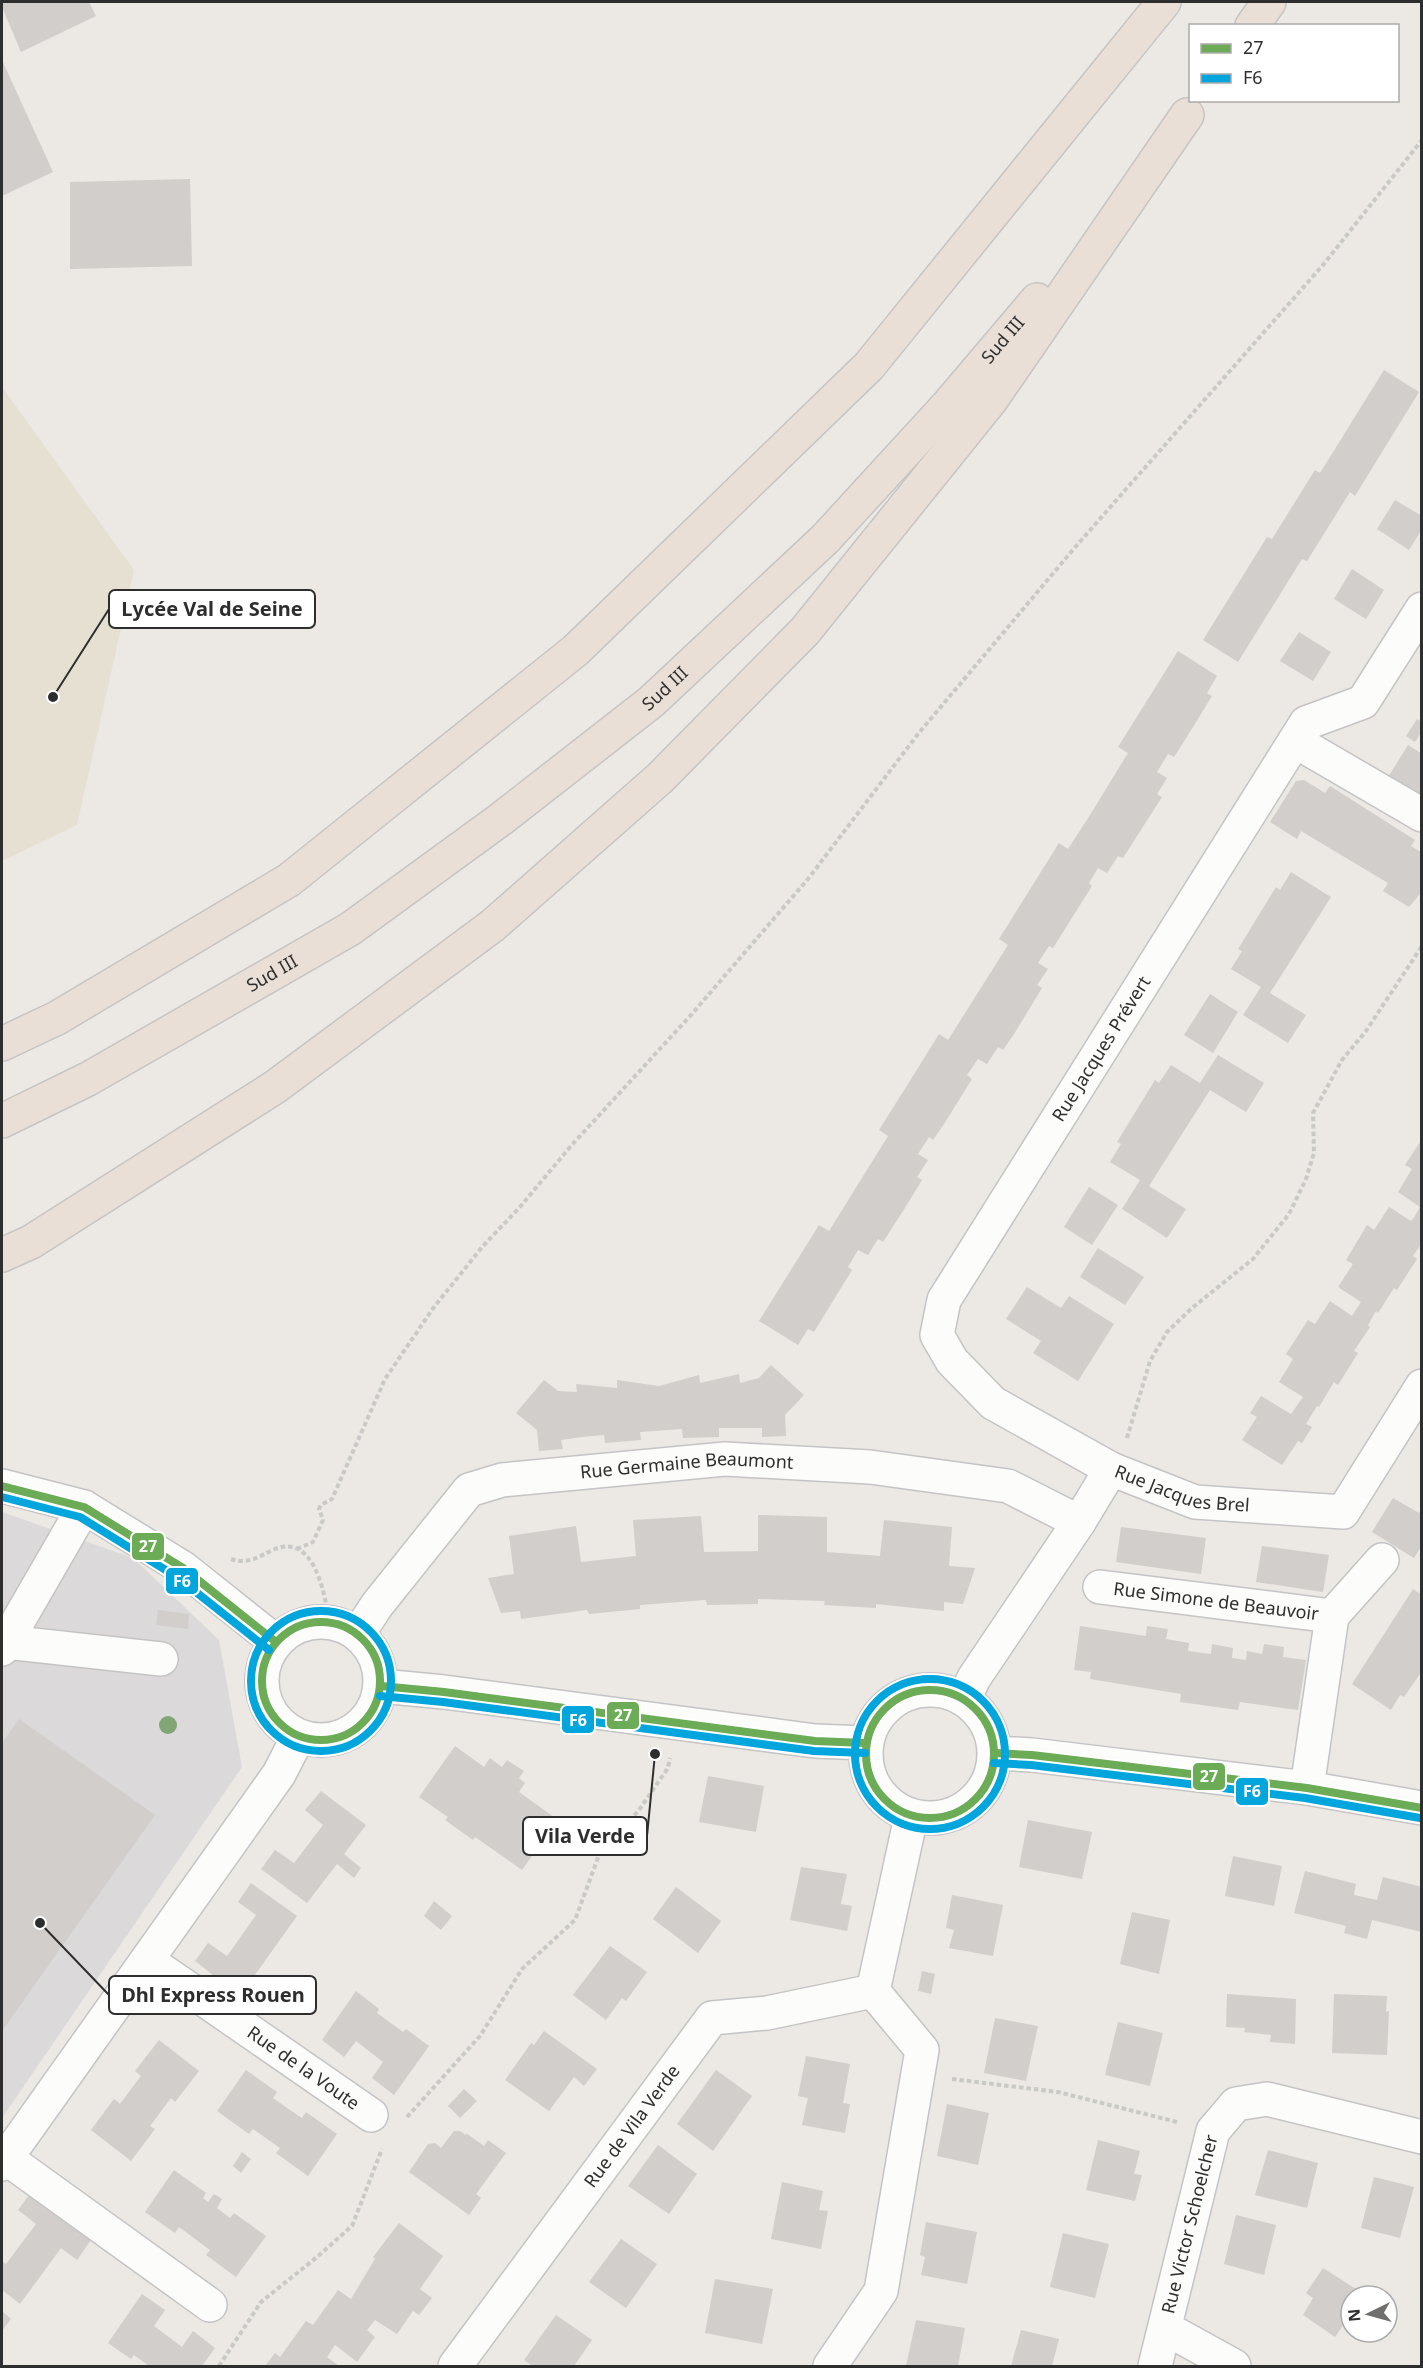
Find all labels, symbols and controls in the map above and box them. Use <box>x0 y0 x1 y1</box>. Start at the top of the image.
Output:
legend <box>1189 24 1399 102</box>
text: 27 <box>1243 35 1264 59</box>
text: F6 <box>1243 65 1263 89</box>
street label: Sud III <box>975 311 1029 368</box>
callout: Lycée Val de Seine <box>109 590 315 628</box>
text: Lycée Val de Seine <box>121 595 303 622</box>
street label: Sud III <box>637 660 693 716</box>
street label: Sud III <box>242 949 302 997</box>
street label: Rue Jacques Prévert <box>1046 971 1156 1126</box>
street label: Rue Germaine Beaumont <box>579 1446 795 1484</box>
street label: Rue Jacques Brel <box>1111 1459 1250 1517</box>
line badge: 27 <box>131 1532 165 1561</box>
text: 27 <box>139 1535 157 1557</box>
line badge: F6 <box>165 1567 199 1595</box>
text: F6 <box>173 1570 191 1592</box>
street label: Rue Simone de Beauvoir <box>1112 1576 1321 1625</box>
line badge: 27 <box>606 1701 640 1730</box>
text: 27 <box>614 1704 632 1726</box>
line badge: F6 <box>561 1705 595 1734</box>
text: F6 <box>569 1709 587 1731</box>
line badge: 27 <box>1192 1762 1226 1791</box>
text: 27 <box>1200 1765 1218 1787</box>
line badge: F6 <box>1235 1777 1269 1806</box>
text: F6 <box>1243 1780 1261 1802</box>
callout: Vila Verde <box>523 1817 647 1855</box>
text: Vila Verde <box>535 1822 635 1849</box>
callout: Dhl Express Rouen <box>109 1976 316 2014</box>
text: Dhl Express Rouen <box>121 1981 305 2008</box>
street label: Rue de la Voute <box>243 2020 365 2115</box>
street label: Rue de Vila Verde <box>578 2059 685 2192</box>
street label: Rue Victor Schoelcher <box>1155 2132 1223 2316</box>
north arrow <box>1339 2284 1399 2344</box>
text: N <box>1343 2308 1366 2323</box>

